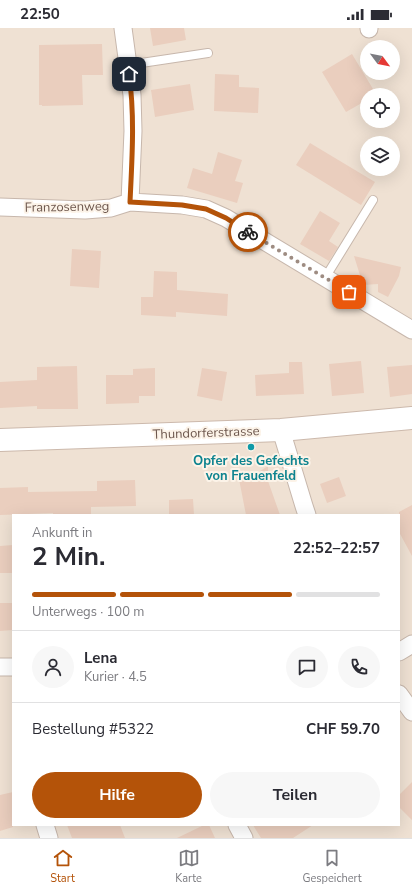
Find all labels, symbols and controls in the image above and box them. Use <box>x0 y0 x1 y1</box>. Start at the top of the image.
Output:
text: 22:50 <box>20 4 60 24</box>
north arrow <box>360 40 400 80</box>
map controls <box>360 40 400 176</box>
pin <box>112 57 146 91</box>
icon: home <box>118 63 140 85</box>
button: locate <box>360 88 400 128</box>
button: layers <box>360 136 400 176</box>
street label: Franzosenweg <box>24 197 110 217</box>
courier <box>228 212 268 252</box>
icon: bike <box>237 221 259 243</box>
pin <box>332 275 366 309</box>
icon: bag <box>338 281 360 303</box>
street label: Thundorferstrasse <box>152 422 260 444</box>
marker: Opfer des Gefechts von Frauenfeld <box>246 442 256 452</box>
place label: Opfer des Gefechts von Frauenfeld <box>193 452 309 485</box>
text: Ankunft in <box>32 524 92 542</box>
text: 22:52–22:57 <box>293 538 380 558</box>
text: 2 Min. <box>32 539 105 574</box>
text: Unterwegs · 100 m <box>32 603 144 621</box>
button: person <box>32 646 74 688</box>
button: chat <box>286 646 328 688</box>
button: phone <box>338 646 380 688</box>
text: Lena <box>84 648 117 668</box>
text: Kurier · 4.5 <box>84 668 147 686</box>
text: Bestellung #5322 <box>32 719 154 739</box>
text: CHF 59.70 <box>306 719 380 739</box>
button: Hilfe <box>32 772 202 818</box>
button: Teilen <box>210 772 380 818</box>
tab: Start <box>50 847 75 886</box>
tab: Karte <box>175 847 202 886</box>
tab: Gespeichert <box>302 847 362 886</box>

